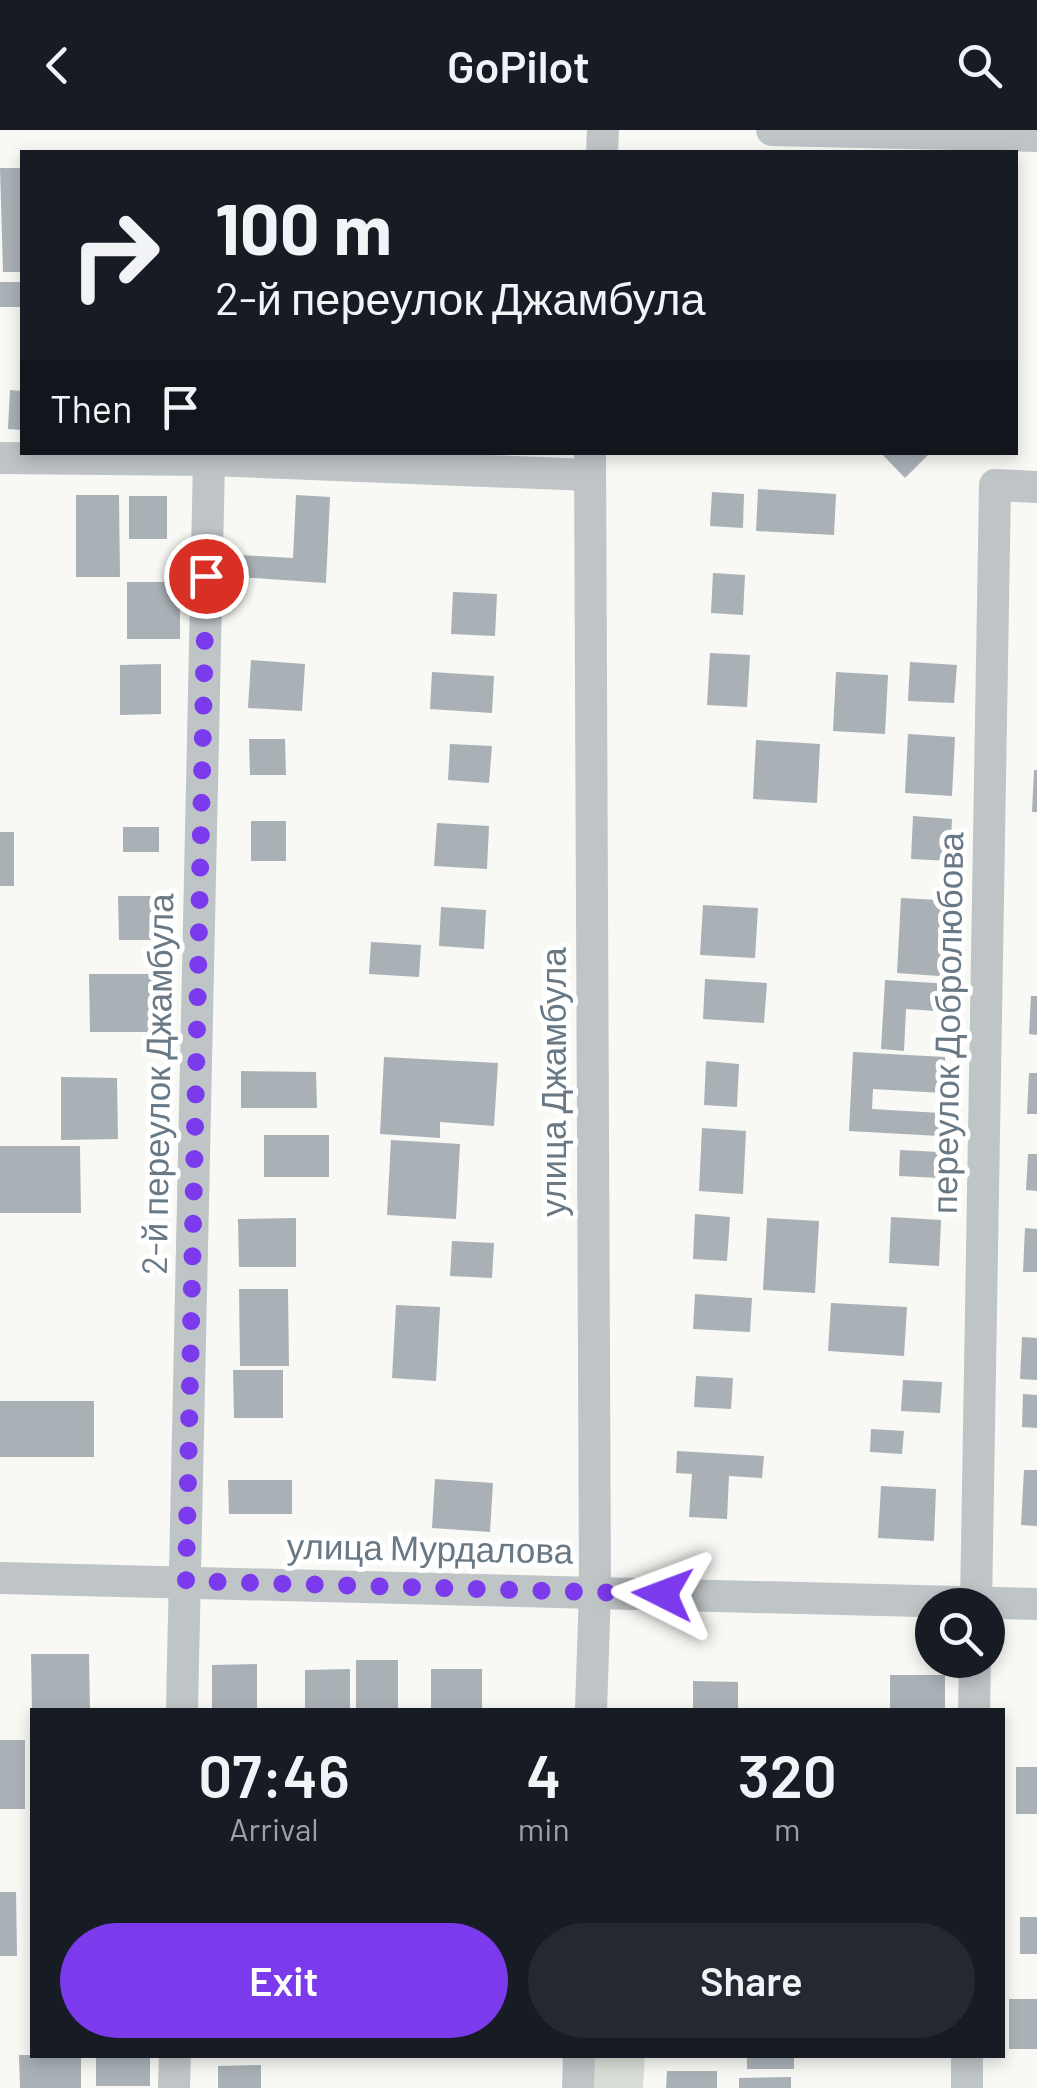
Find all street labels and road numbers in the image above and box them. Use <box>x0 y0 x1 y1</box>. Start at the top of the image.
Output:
street label: переулок Добролюбова <box>922 831 970 1214</box>
street label: 2-й переулок Джамбула <box>132 892 180 1275</box>
street label: улица Джамбула <box>531 947 573 1217</box>
street label: улица Мурдалова <box>286 1524 574 1571</box>

